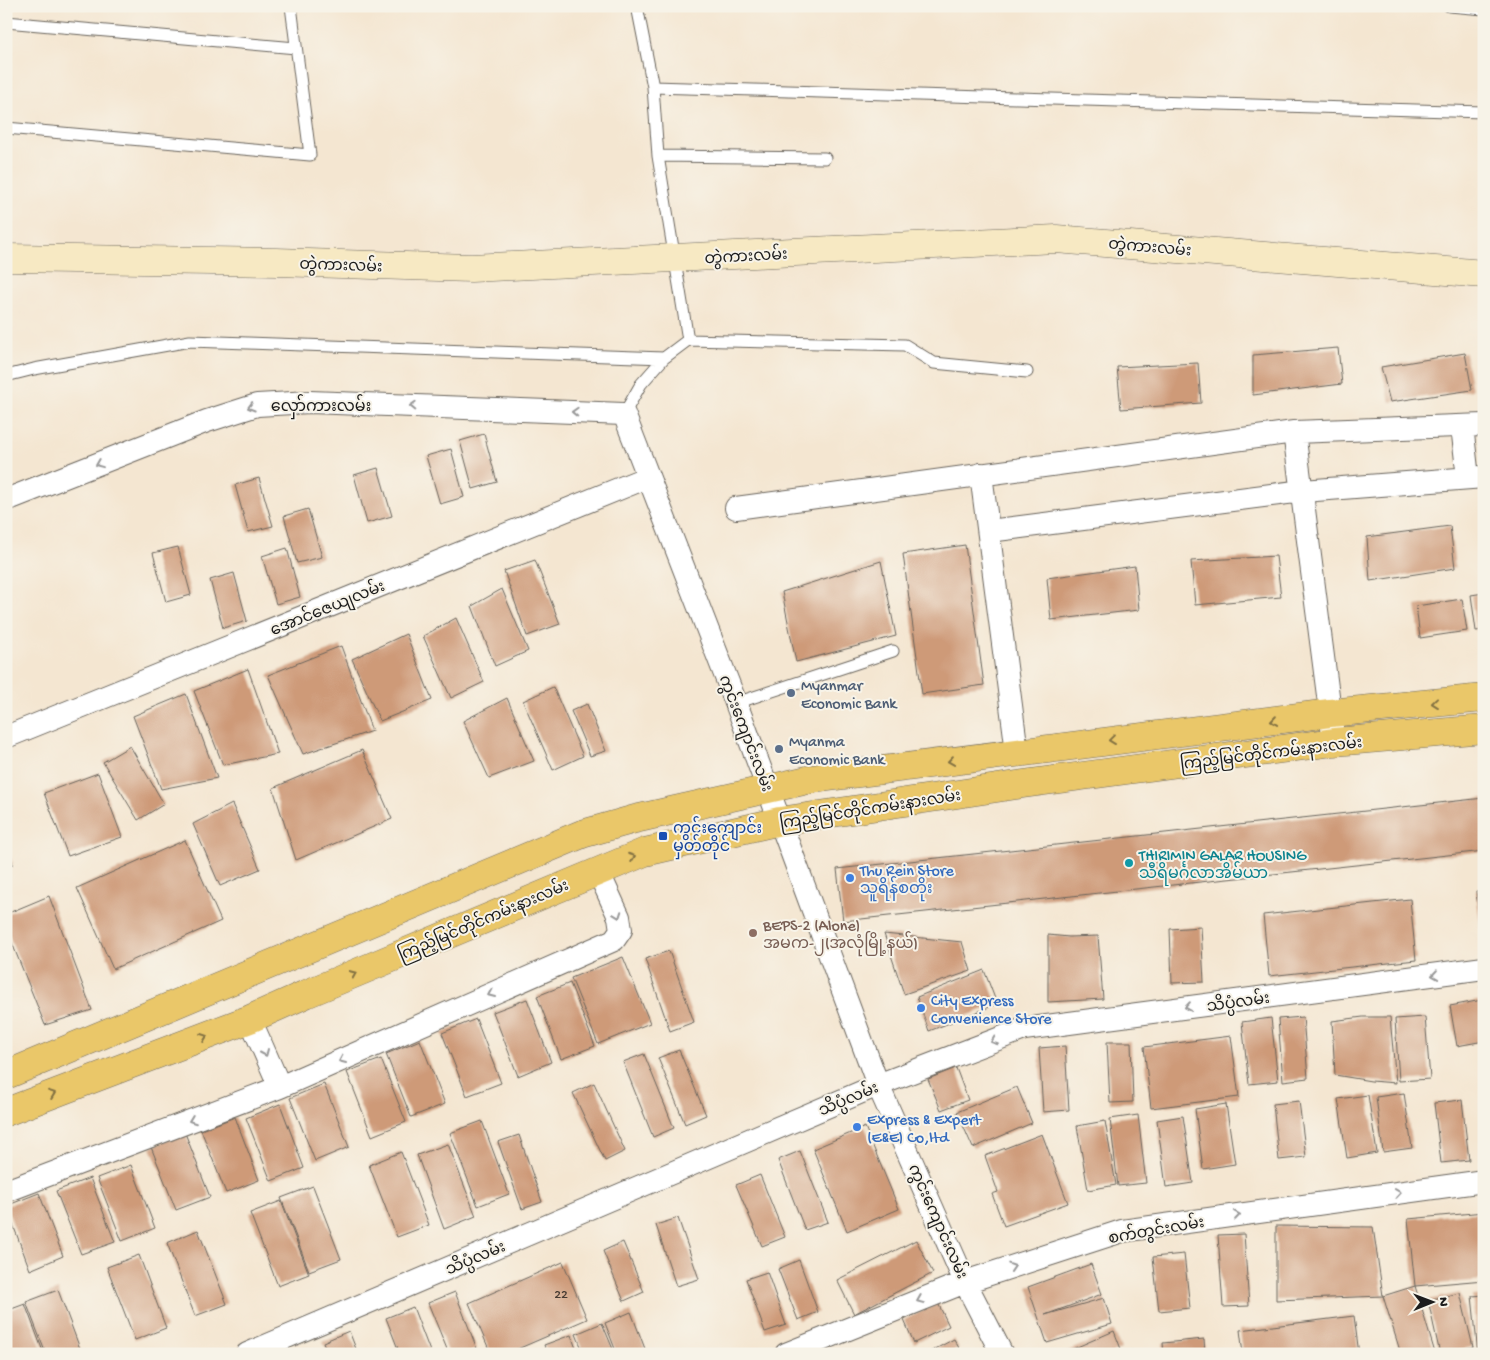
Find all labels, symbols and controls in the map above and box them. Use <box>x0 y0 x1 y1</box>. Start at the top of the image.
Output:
street label: တွဲကားလမ်း <box>1107 231 1192 264</box>
street label: တွဲကားလမ်း <box>704 242 788 271</box>
street label: တွဲကားလမ်း <box>299 252 383 279</box>
street label: လှော်ကားလမ်း <box>271 394 371 420</box>
one-way arrow <box>408 401 416 411</box>
one-way arrow <box>247 402 255 412</box>
one-way arrow <box>571 407 578 417</box>
one-way arrow <box>95 458 103 468</box>
street label: အောင်ဇေယျလမ်း <box>266 574 389 643</box>
street label: ကွင်းကျောင်းလမ်း <box>712 671 779 796</box>
place label: Myanmar Economic Bank <box>801 678 898 715</box>
marker: Myanmar Economic Bank <box>785 687 797 699</box>
one-way arrow <box>1431 697 1439 708</box>
one-way arrow <box>1269 715 1277 726</box>
street label: ကြည့်မြင်တိုင်ကမ်းနားလမ်း <box>1179 730 1364 778</box>
place label: Myanma Economic Bank <box>789 734 886 771</box>
one-way arrow <box>1108 734 1116 745</box>
marker: Myanma Economic Bank <box>773 743 785 755</box>
one-way arrow <box>947 755 955 766</box>
street label: ကြည့်မြင်တိုင်ကမ်းနားလမ်း <box>778 783 963 837</box>
place label: ကွင်းကျောင်း မှတ်တိုင် <box>673 816 762 860</box>
marker: ကွင်းကျောင်း မှတ်တိုင် <box>657 830 669 842</box>
place label: THIRIMIN GALAR HOUSING သီရိမင်္ဂလာအိမ်ယာ <box>1138 848 1307 886</box>
one-way arrow <box>628 853 636 863</box>
marker: THIRIMIN GALAR HOUSING သီရိမင်္ဂလာအိမ်ယာ <box>1123 857 1135 869</box>
place label: Thu Rein Store သူရိန်စတိုး <box>859 863 954 902</box>
marker: Thu Rein Store သူရိန်စတိုး <box>844 872 856 884</box>
street label: ကြည့်မြင်တိုင်ကမ်းနားလမ်း <box>394 873 573 969</box>
one-way arrow <box>612 910 622 919</box>
place label: BEPS-2 (Alone) အမက-၂(အလုံမြို့နယ်) <box>762 918 918 957</box>
marker: BEPS-2 (Alone) အမက-၂(အလုံမြို့နယ်) <box>747 927 759 939</box>
one-way arrow <box>348 969 357 980</box>
one-way arrow <box>1431 969 1439 980</box>
street label: သိပ္ပံလမ်း <box>1205 986 1271 1020</box>
one-way arrow <box>487 988 496 999</box>
place label: City Express Convenience Store <box>931 993 1052 1030</box>
marker: City Express Convenience Store <box>915 1002 927 1014</box>
one-way arrow <box>1183 1002 1192 1012</box>
one-way arrow <box>199 1033 207 1043</box>
one-way arrow <box>990 1035 998 1045</box>
one-way arrow <box>259 1048 269 1057</box>
one-way arrow <box>338 1053 347 1064</box>
street label: သိပ္ပံလမ်း <box>815 1076 883 1124</box>
one-way arrow <box>47 1090 56 1101</box>
place label: Express & Expert (E&E) Co,ltd <box>867 1112 982 1149</box>
one-way arrow <box>188 1114 196 1124</box>
marker: Express & Expert (E&E) Co,ltd <box>851 1121 863 1133</box>
street label: ကွင်းကျောင်းလမ်း <box>901 1160 974 1283</box>
one-way arrow <box>1394 1188 1403 1198</box>
street label: စက်တွင်းလမ်း <box>1106 1210 1206 1251</box>
one-way arrow <box>1234 1210 1242 1221</box>
street label: သိပ္ပံလမ်း <box>442 1235 510 1283</box>
one-way arrow <box>1007 1263 1015 1273</box>
north arrow <box>1408 1278 1458 1328</box>
house number: 22 <box>554 1287 568 1304</box>
one-way arrow <box>916 1294 925 1305</box>
text: N <box>1434 1297 1451 1307</box>

